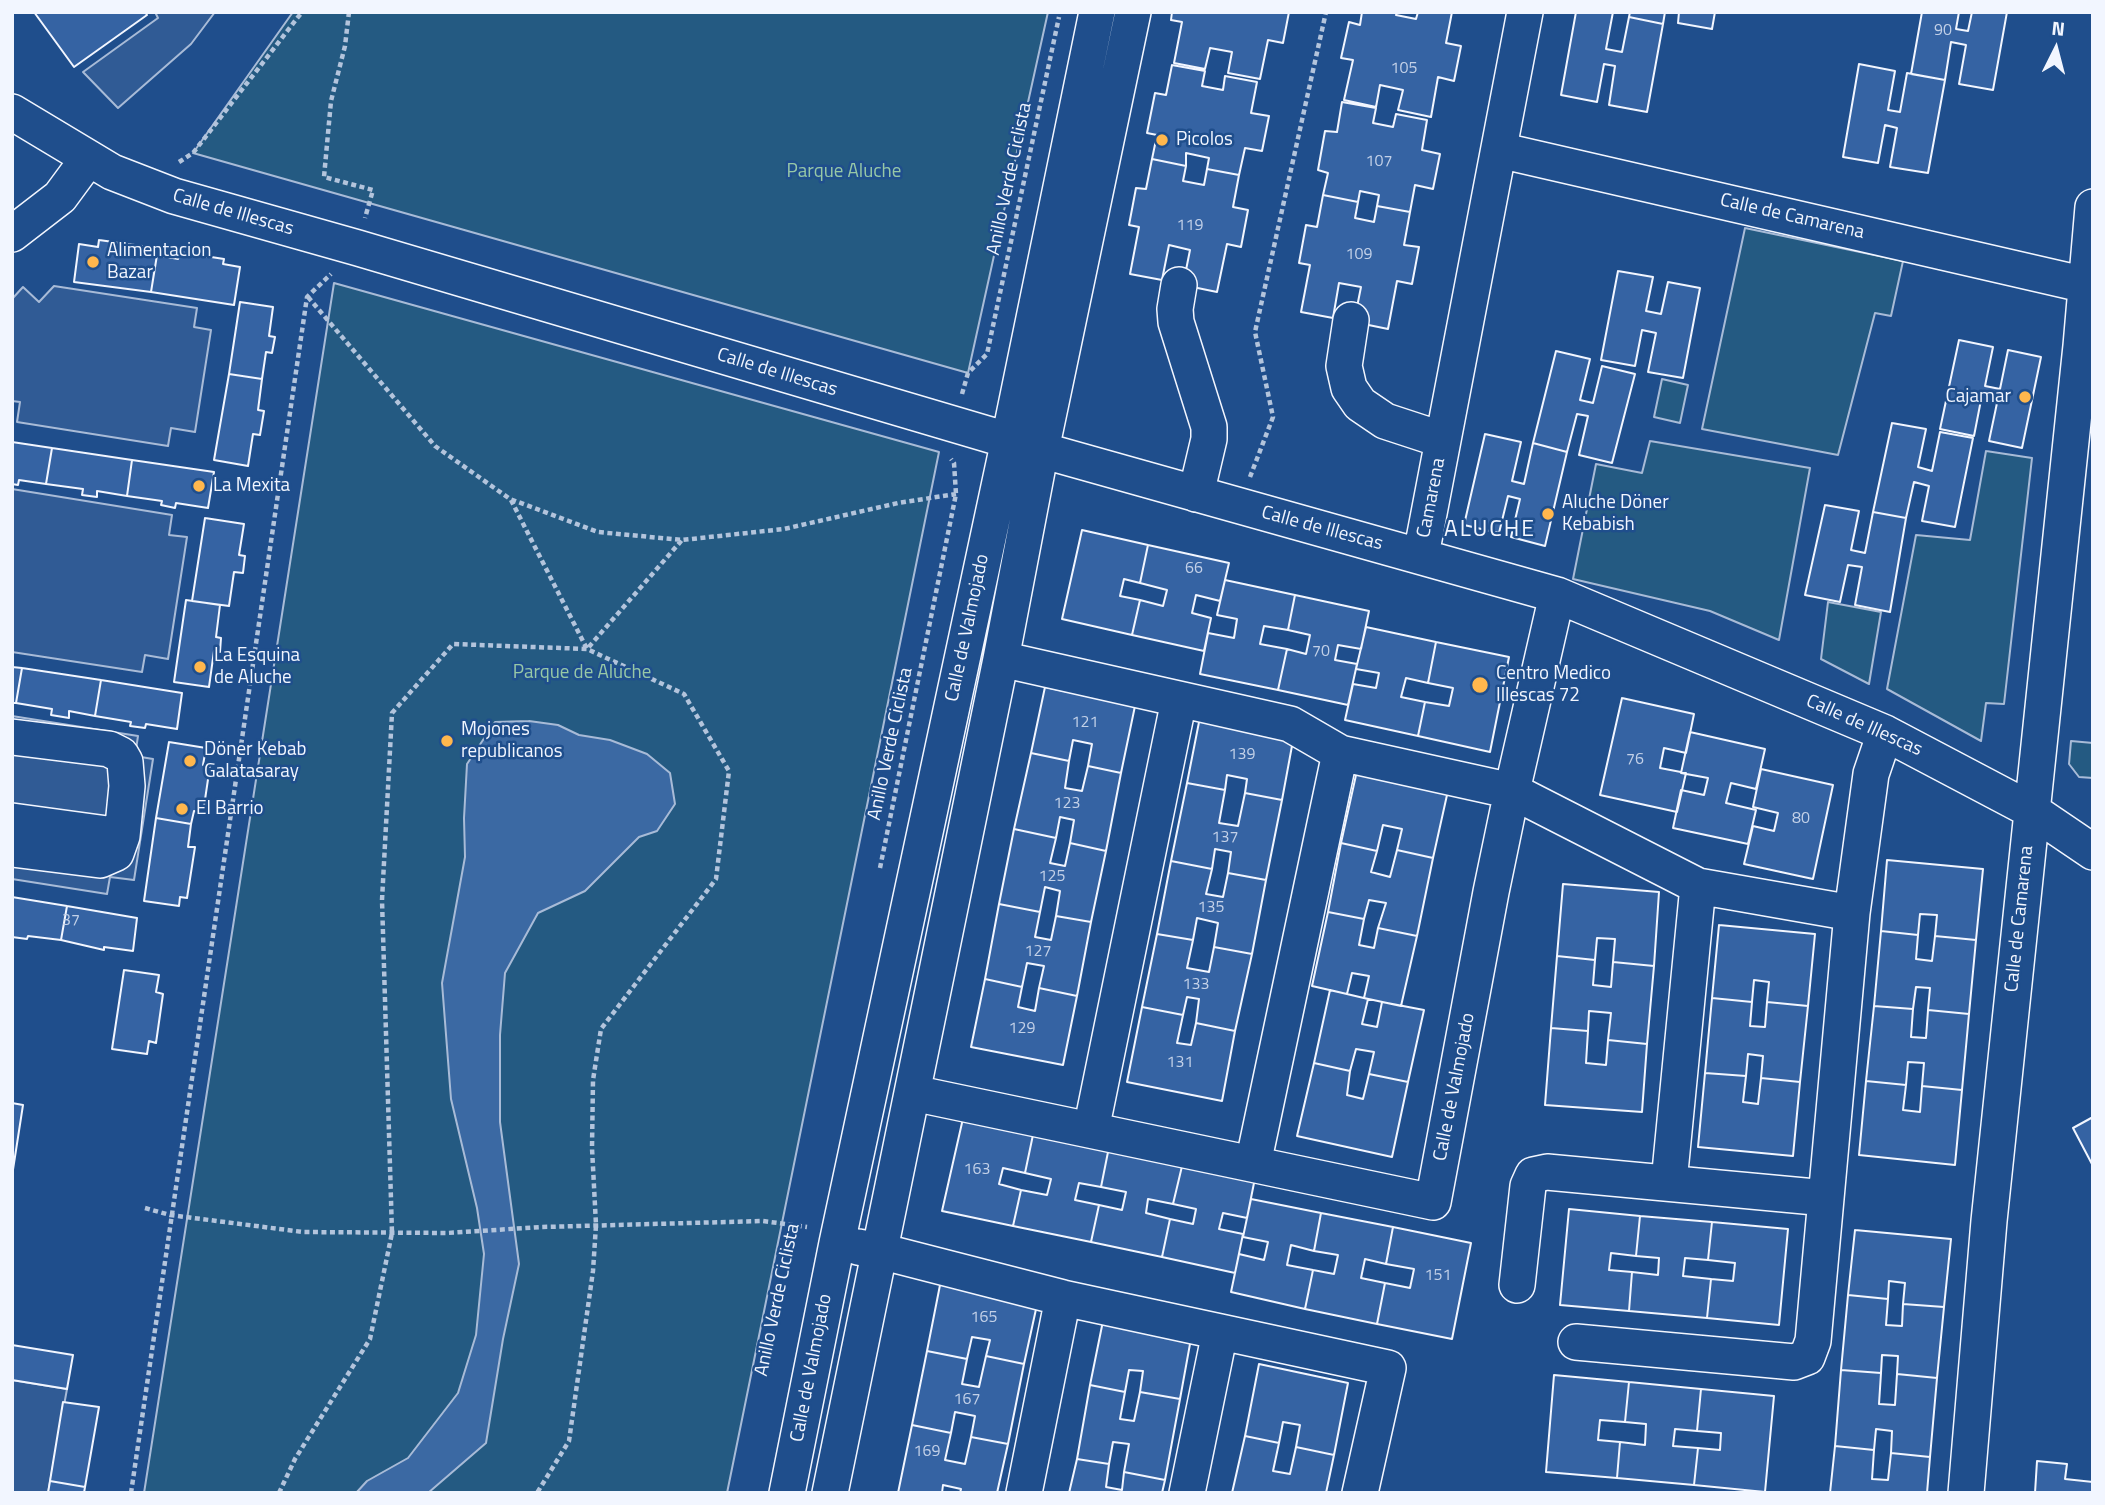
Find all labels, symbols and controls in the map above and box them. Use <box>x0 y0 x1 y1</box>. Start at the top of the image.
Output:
text: N <box>2050 13 2066 43</box>
north arrow <box>2021 14 2091 84</box>
house number: 90 <box>1934 21 1952 41</box>
house number: 105 <box>1391 59 1417 79</box>
street label: Anillo Verde Ciclista <box>983 101 1037 257</box>
place label: Picolos <box>1176 129 1233 151</box>
marker: Picolos <box>1154 132 1170 148</box>
house number: 107 <box>1366 152 1392 172</box>
park label: Parque Aluche <box>787 161 901 183</box>
street label: Calle de Illescas <box>170 185 296 241</box>
street label: Calle de Camarena <box>1718 189 1866 245</box>
house number: 119 <box>1177 216 1203 236</box>
place label: Alimentacion Bazar <box>107 240 211 284</box>
house number: 109 <box>1346 245 1372 265</box>
marker: Alimentacion Bazar <box>85 254 101 270</box>
street label: Calle de Illescas <box>714 344 840 402</box>
place label: Cajamar <box>1945 386 2011 408</box>
marker: Cajamar <box>2017 389 2033 405</box>
street label: Camarena <box>1413 456 1451 540</box>
place label: La Mexita <box>213 475 290 497</box>
marker: La Mexita <box>191 478 207 494</box>
place label: Aluche Döner Kebabish <box>1562 492 1669 536</box>
street label: Calle de Illescas <box>1259 502 1385 556</box>
marker: Aluche Döner Kebabish <box>1540 506 1556 522</box>
district label: ALUCHE <box>1445 516 1535 544</box>
street label: Calle de Valmojado <box>941 552 995 704</box>
house number: 66 <box>1185 559 1203 579</box>
house number: 70 <box>1312 642 1330 662</box>
place label: La Esquina de Aluche <box>214 645 300 689</box>
marker: La Esquina de Aluche <box>192 659 208 675</box>
park label: Parque de Aluche <box>513 662 651 684</box>
place label: Centro Medico Illescas 72 <box>1496 663 1611 707</box>
street label: Anillo Verde Ciclista <box>864 666 918 822</box>
marker: Centro Medico Illescas 72 <box>1470 675 1490 695</box>
street label: Calle de Illescas <box>1802 690 1926 762</box>
house number: 121 <box>1072 713 1098 733</box>
place label: Mojones republicanos <box>461 719 562 763</box>
marker: Mojones republicanos <box>439 733 455 749</box>
place label: Döner Kebab Galatasaray <box>204 739 306 783</box>
house number: 139 <box>1229 745 1255 765</box>
house number: 76 <box>1626 750 1644 770</box>
marker: Döner Kebab Galatasaray <box>182 753 198 769</box>
house number: 123 <box>1054 794 1080 814</box>
place label: El Barrio <box>196 798 264 820</box>
marker: El Barrio <box>174 801 190 817</box>
house number: 80 <box>1792 809 1810 829</box>
house number: 137 <box>1212 828 1238 848</box>
street label: Calle de Camarena <box>2001 845 2039 993</box>
house number: 125 <box>1039 867 1065 887</box>
house number: 135 <box>1198 898 1224 918</box>
house number: 37 <box>62 911 80 931</box>
house number: 127 <box>1025 942 1051 962</box>
house number: 133 <box>1183 975 1209 995</box>
street label: Calle de Valmojado <box>1429 1011 1481 1163</box>
house number: 129 <box>1009 1019 1035 1039</box>
house number: 131 <box>1167 1053 1193 1073</box>
house number: 163 <box>964 1160 990 1180</box>
street label: Anillo Verde Ciclista <box>751 1222 805 1378</box>
house number: 151 <box>1425 1266 1451 1286</box>
street label: Calle de Valmojado <box>786 1292 838 1444</box>
house number: 165 <box>971 1308 997 1328</box>
house number: 167 <box>954 1390 980 1410</box>
house number: 169 <box>914 1442 940 1462</box>

